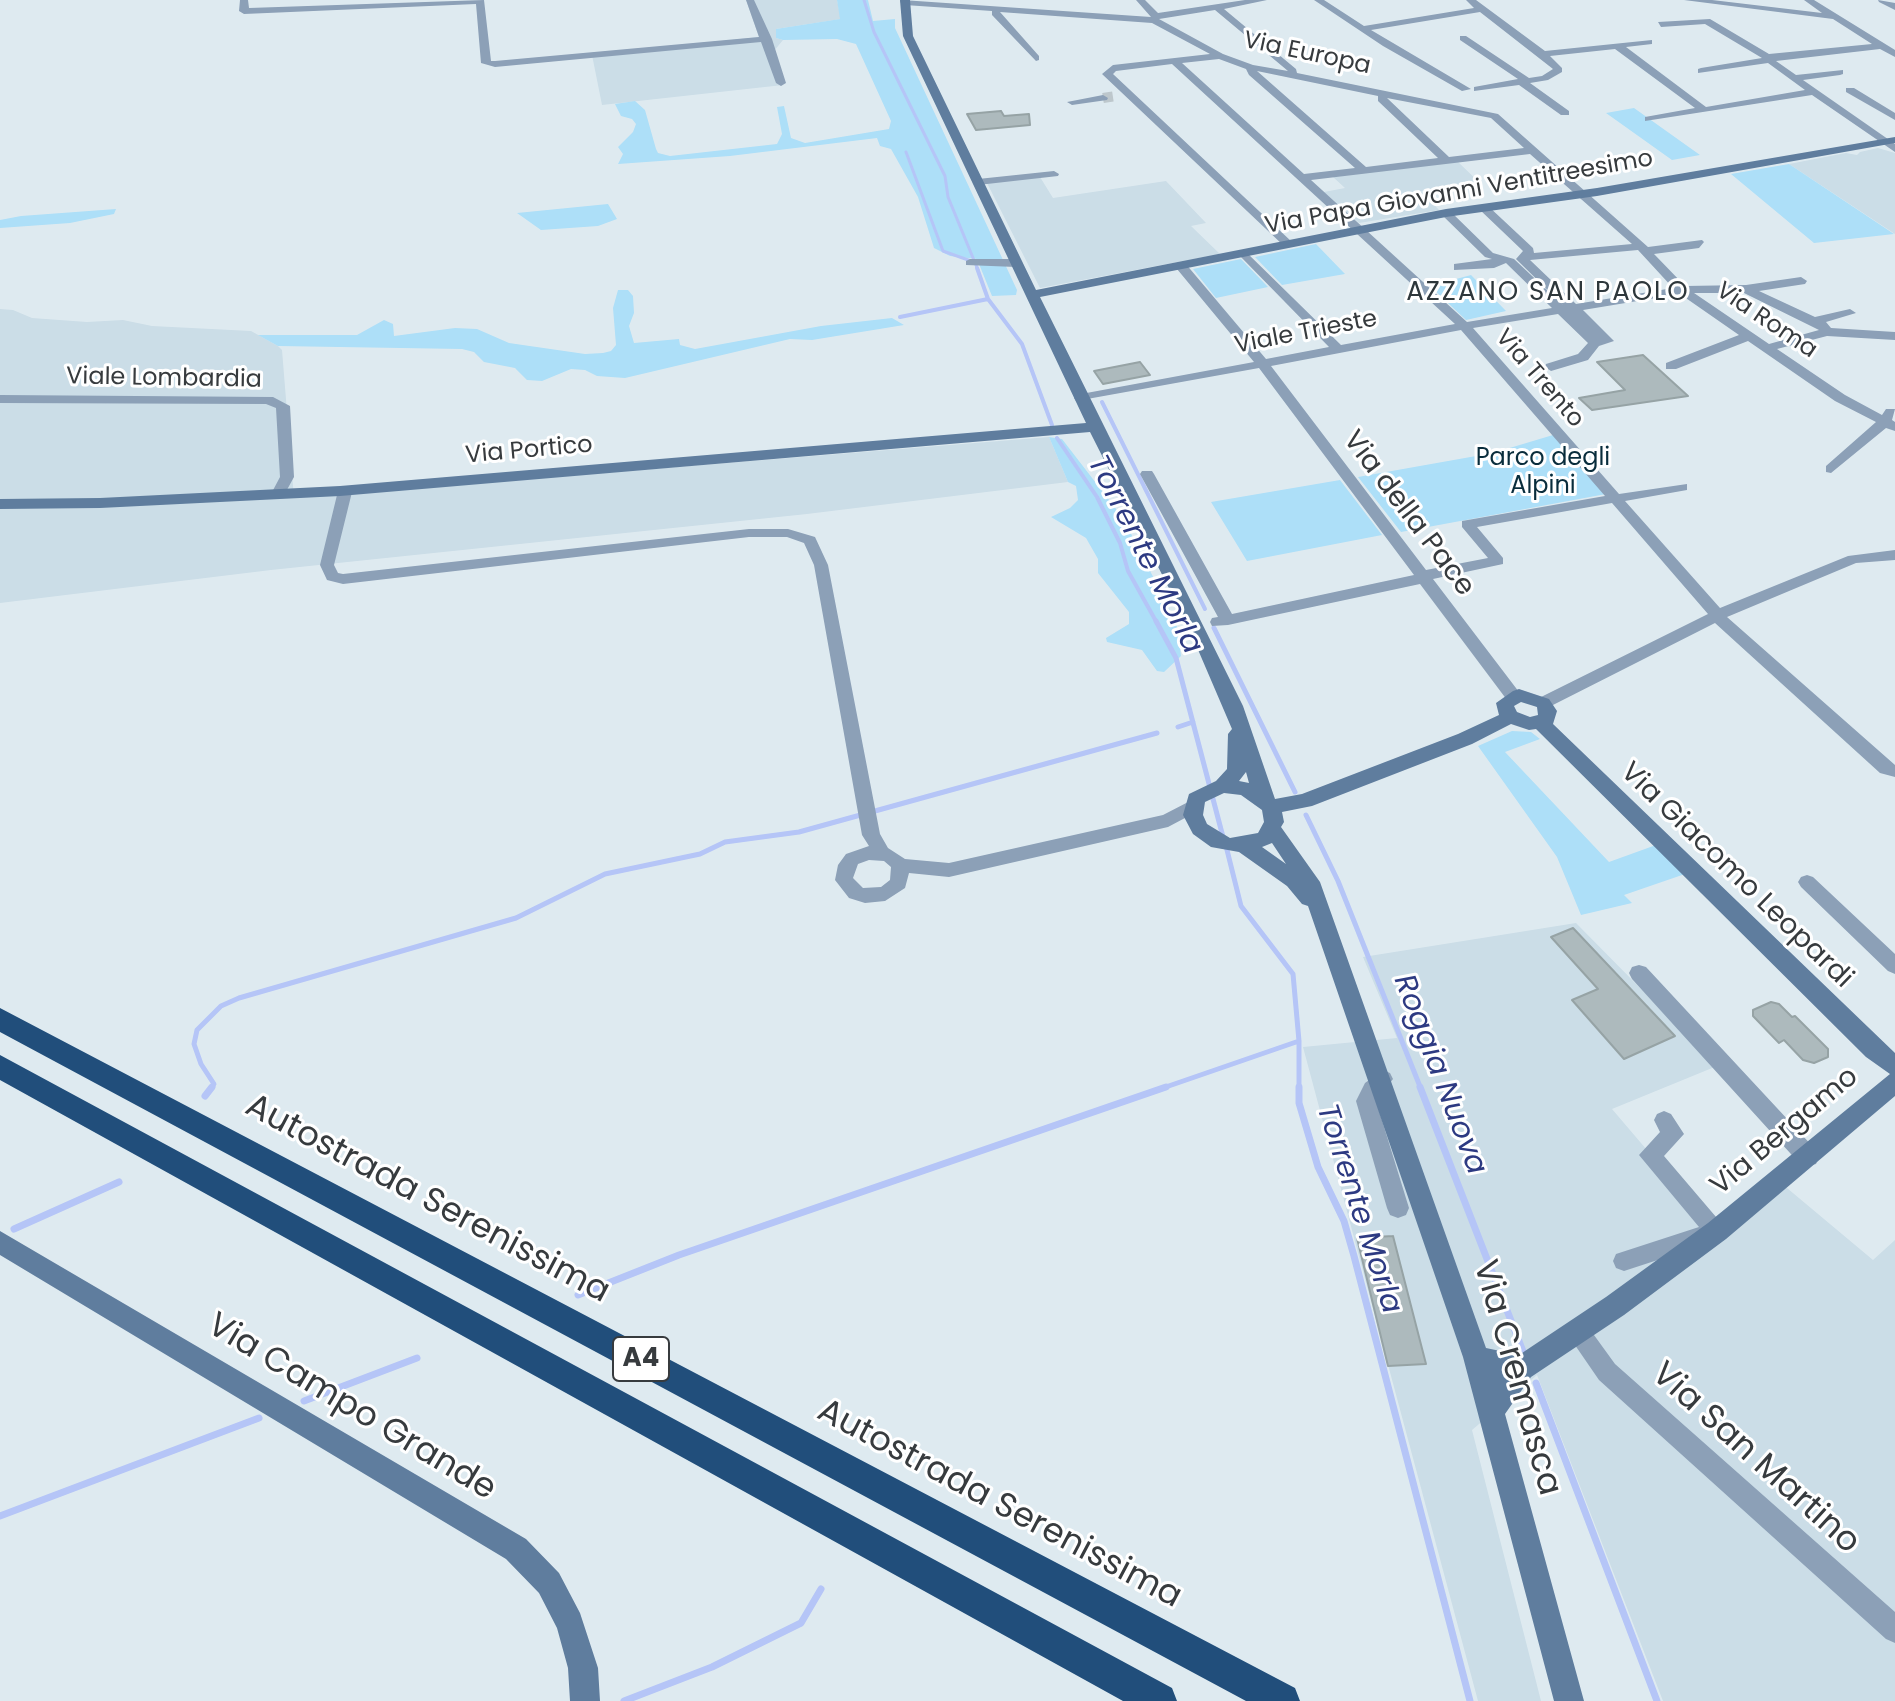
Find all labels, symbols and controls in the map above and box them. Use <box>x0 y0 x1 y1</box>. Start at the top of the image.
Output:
street label: Via Europa <box>1241 26 1373 82</box>
street label: Via Papa Giovanni Ventitreesimo <box>1263 145 1655 241</box>
district label: AZZANO SAN PAOLO <box>1406 277 1690 309</box>
street label: Via Roma <box>1710 277 1822 365</box>
street label: Viale Trieste <box>1232 305 1380 361</box>
street label: Via Trento <box>1488 324 1590 434</box>
street label: Viale Lombardia <box>66 363 262 395</box>
street label: Via della Pace <box>1335 425 1481 603</box>
street label: Via Portico <box>464 431 594 471</box>
park label: Parco degli Alpini <box>1476 445 1610 501</box>
water label: Torrente Morla <box>1078 450 1210 660</box>
street label: Via Giacomo Leopardi <box>1613 756 1859 996</box>
water label: Roggia Nuova <box>1384 970 1494 1180</box>
street label: Via Bergamo <box>1705 1061 1865 1203</box>
street label: Autostrada Serenissima <box>238 1087 616 1313</box>
water label: Torrente Morla <box>1307 1100 1409 1318</box>
street label: Via Cremasca <box>1463 1256 1569 1500</box>
street label: Via Campo Grande <box>199 1306 503 1510</box>
road number: A4 <box>613 1337 669 1381</box>
street label: Via San Martino <box>1642 1355 1868 1563</box>
street label: Autostrada Serenissima <box>810 1392 1188 1618</box>

